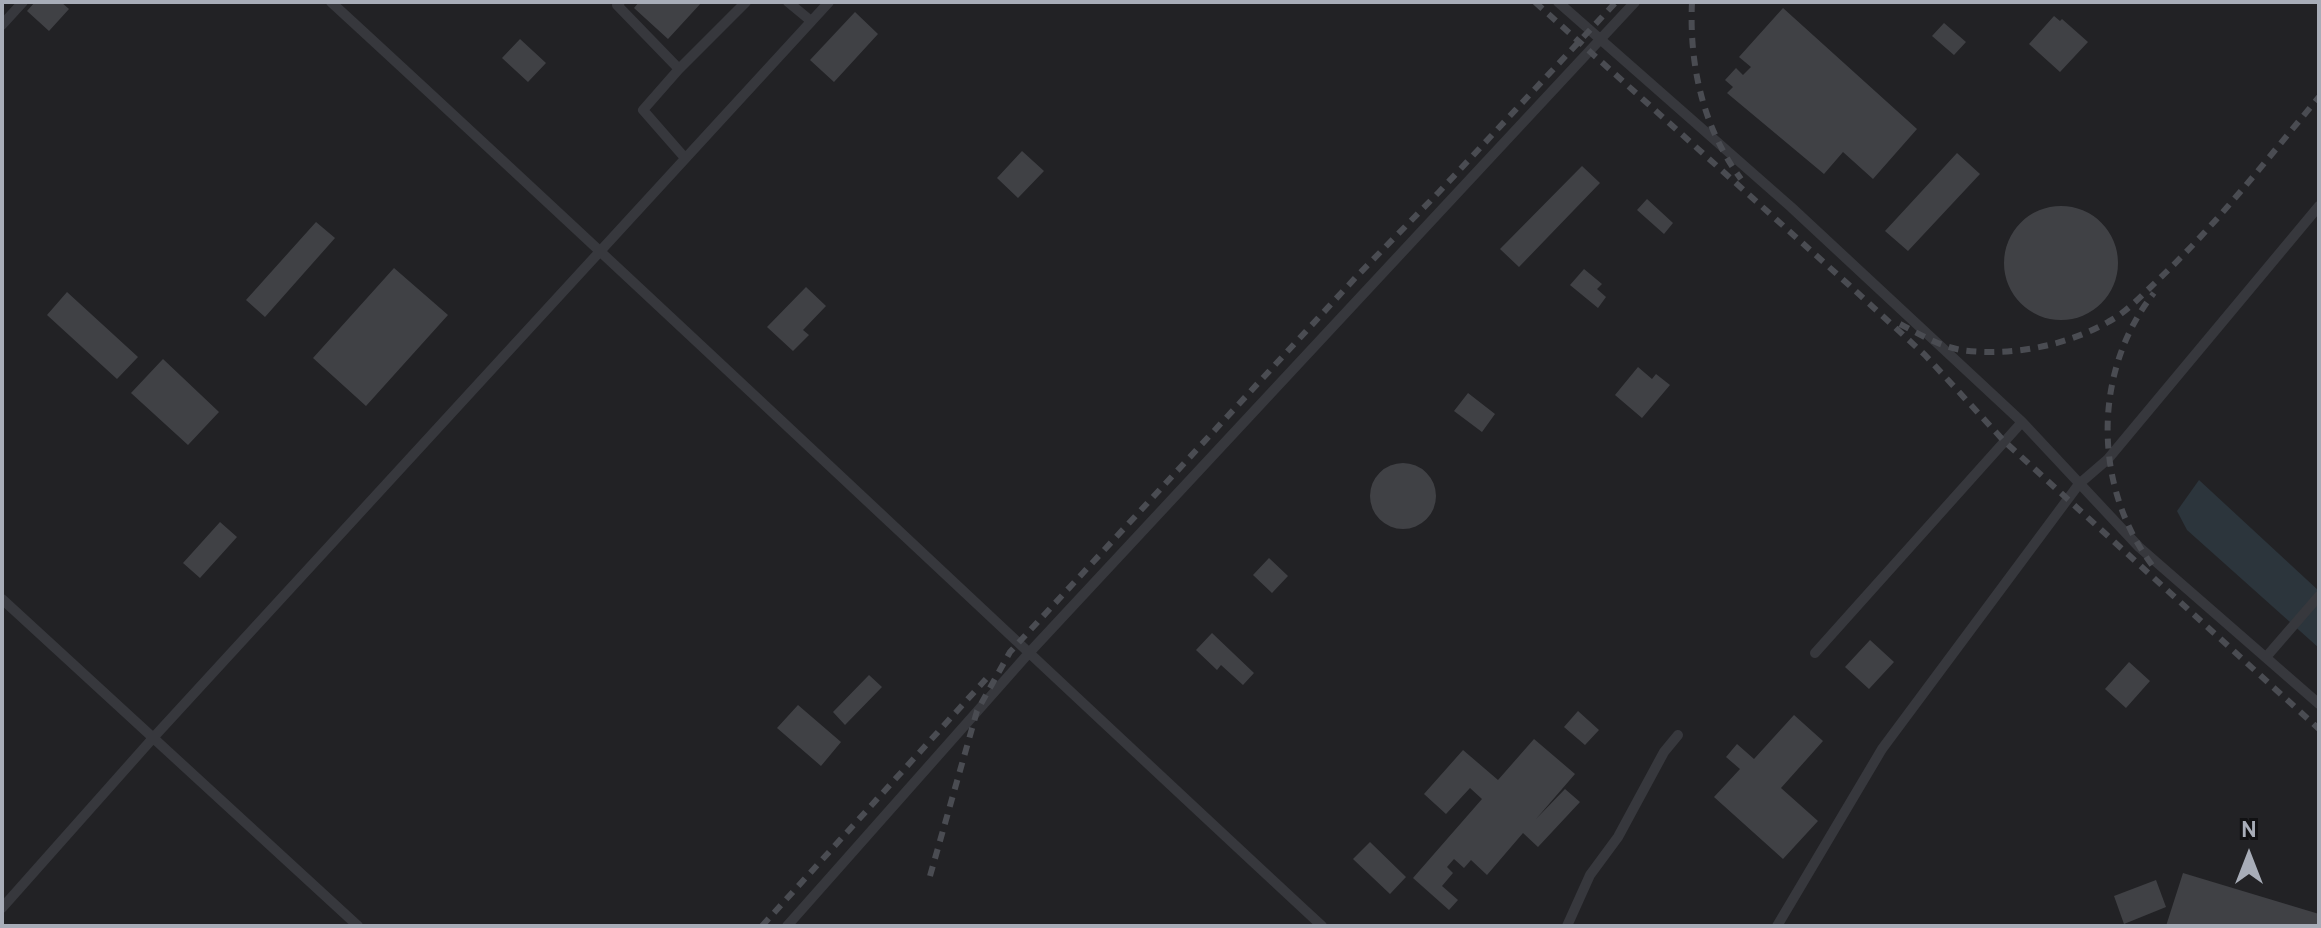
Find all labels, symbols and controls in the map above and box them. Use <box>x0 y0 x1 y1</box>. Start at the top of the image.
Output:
north arrow <box>2209 816 2289 896</box>
text: N <box>2241 818 2257 845</box>

